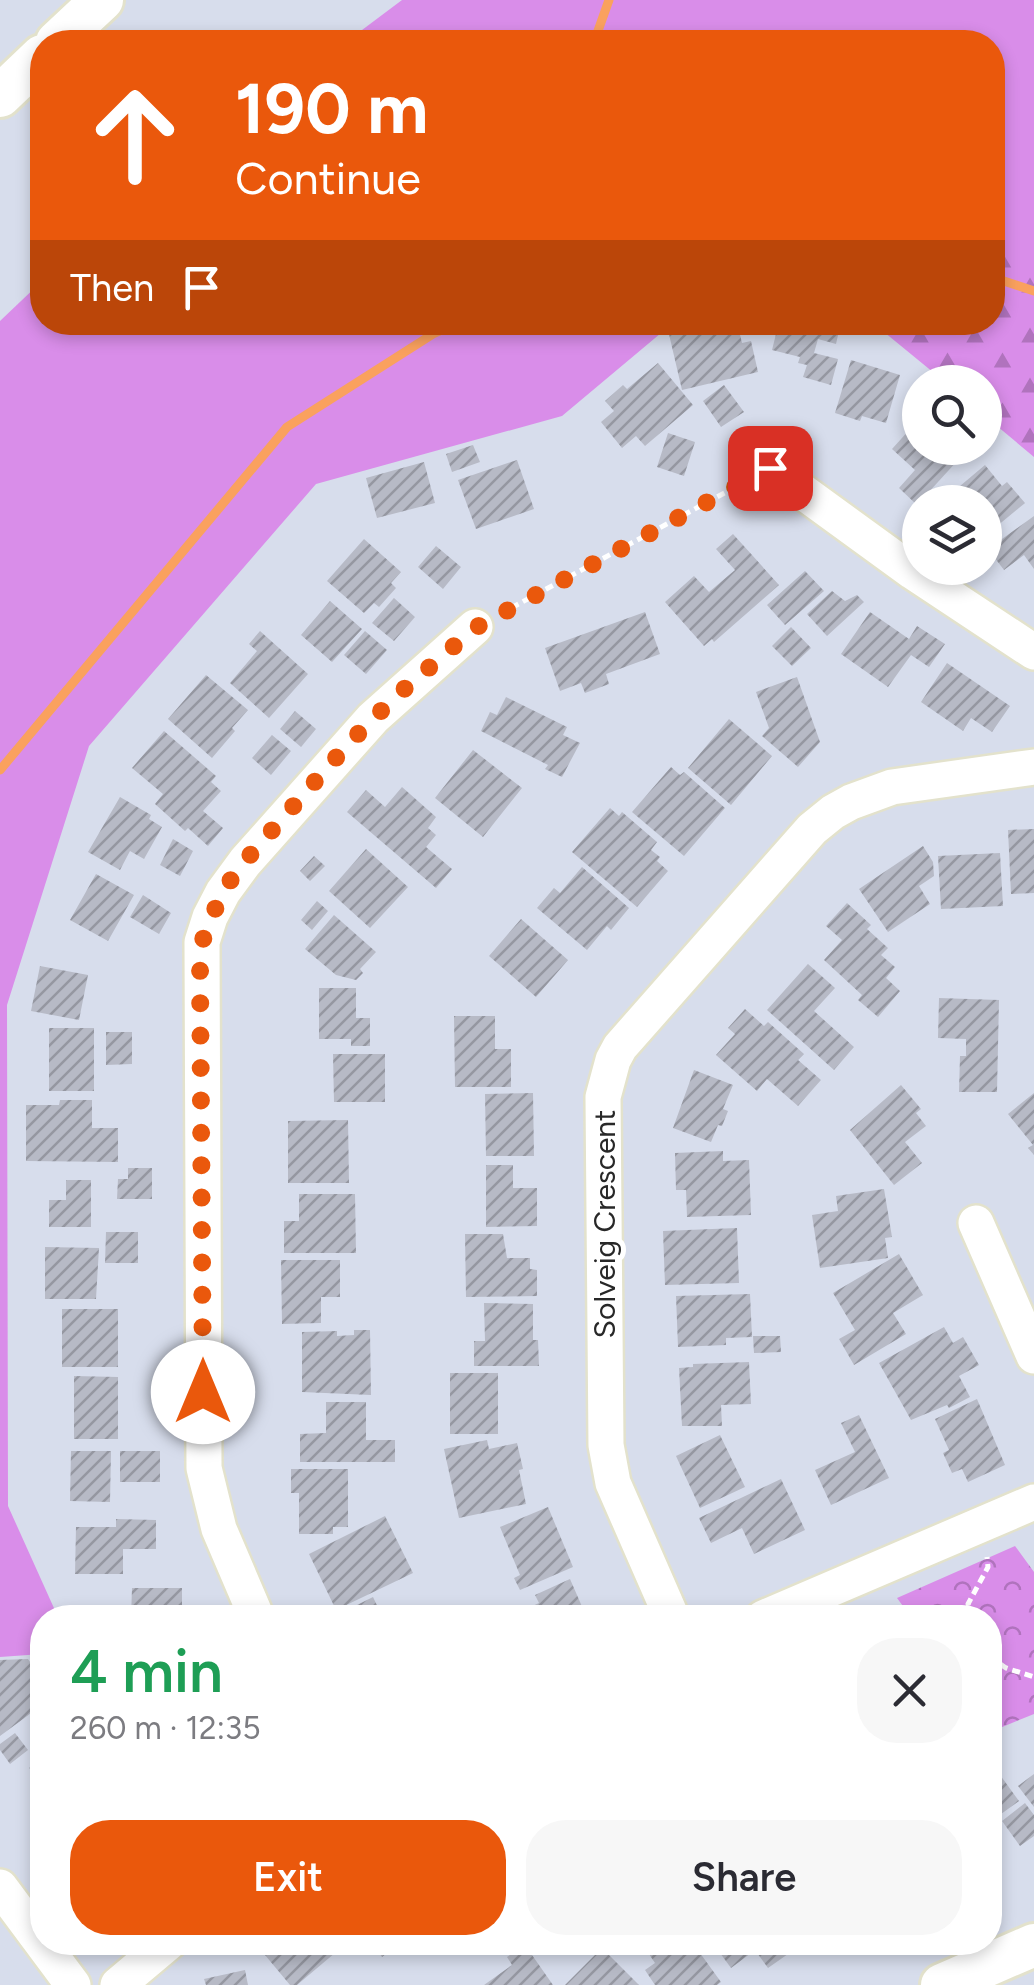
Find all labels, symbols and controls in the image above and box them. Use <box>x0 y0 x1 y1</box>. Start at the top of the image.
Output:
text: 190 m <box>235 66 428 151</box>
icon: ahead <box>70 70 200 200</box>
text: Continue <box>235 151 421 205</box>
icon: arrive <box>174 260 229 315</box>
text: Then <box>70 265 154 311</box>
map controls <box>902 365 1002 585</box>
button: search <box>902 365 1002 465</box>
pin <box>728 426 813 511</box>
icon: arrive <box>743 441 798 496</box>
button: layers <box>902 485 1002 585</box>
street label: Solveig Crescent <box>586 1110 623 1338</box>
position arrow <box>151 1340 255 1444</box>
text: 4 min <box>70 1635 223 1707</box>
button: close <box>857 1638 962 1743</box>
text: 260 m · 12:35 <box>70 1709 261 1747</box>
button: Exit <box>70 1820 506 1935</box>
button: Share <box>526 1820 962 1935</box>

